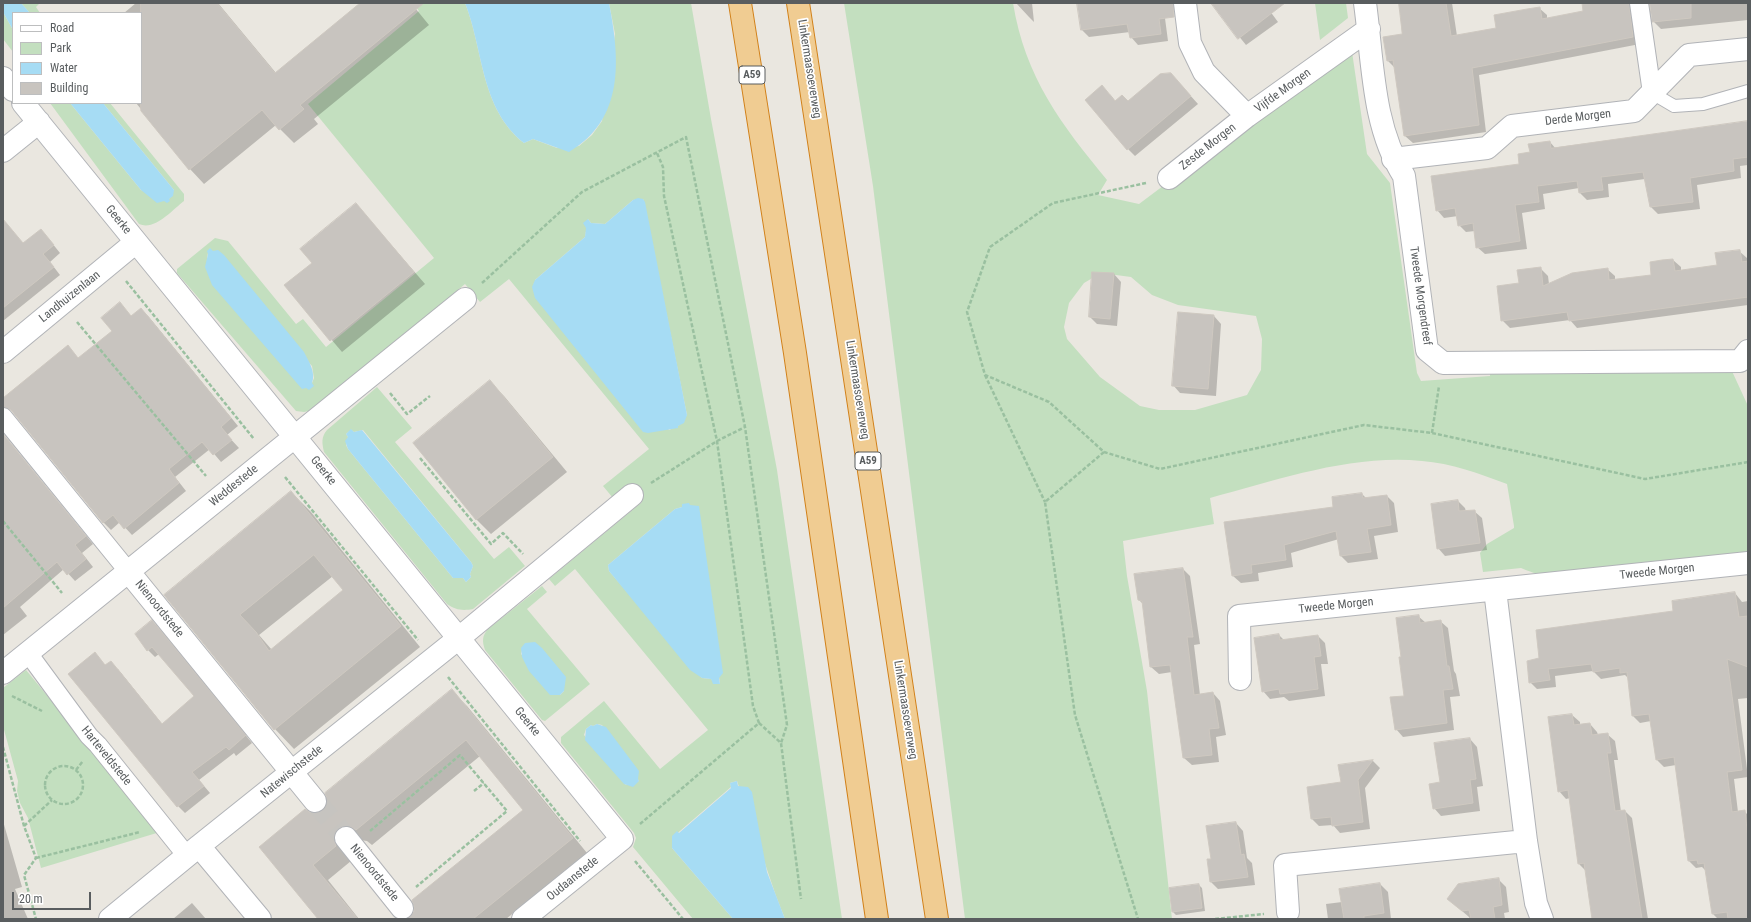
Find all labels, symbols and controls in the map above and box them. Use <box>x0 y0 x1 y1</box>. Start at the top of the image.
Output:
legend <box>12 12 142 104</box>
street label: Linkermaasoeverweg <box>794 18 824 120</box>
text: Road <box>50 21 74 35</box>
text: Park <box>50 41 71 55</box>
text: Water <box>50 61 78 75</box>
road number: A59 <box>739 66 765 84</box>
street label: Vijfde Morgen <box>1252 66 1314 116</box>
text: Building <box>50 81 88 95</box>
street label: Derde Morgen <box>1544 107 1612 129</box>
street label: Zesde Morgen <box>1177 121 1239 173</box>
street label: Geerke <box>102 203 134 237</box>
street label: Tweede Morgendreef <box>1406 246 1434 346</box>
street label: Landhuizenlaan <box>37 268 103 326</box>
street label: Linkermaasoeverweg <box>842 339 872 441</box>
road number: A59 <box>855 452 881 470</box>
street label: Geerke <box>307 454 339 488</box>
street label: Weddestede <box>207 462 261 510</box>
street label: Tweede Morgen <box>1619 561 1695 583</box>
street label: Nienoordstede <box>132 578 186 640</box>
street label: Tweede Morgen <box>1298 595 1374 617</box>
street label: Linkermaasoeverweg <box>890 659 920 761</box>
street label: Geerke <box>511 705 543 739</box>
street label: Harteveldstede <box>78 724 134 788</box>
street label: Natewischstede <box>258 743 326 801</box>
street label: Nienoordstede <box>347 842 401 904</box>
street label: Oudaanstede <box>544 854 602 904</box>
scale bar <box>14 884 93 910</box>
text: 20 m <box>19 892 43 906</box>

